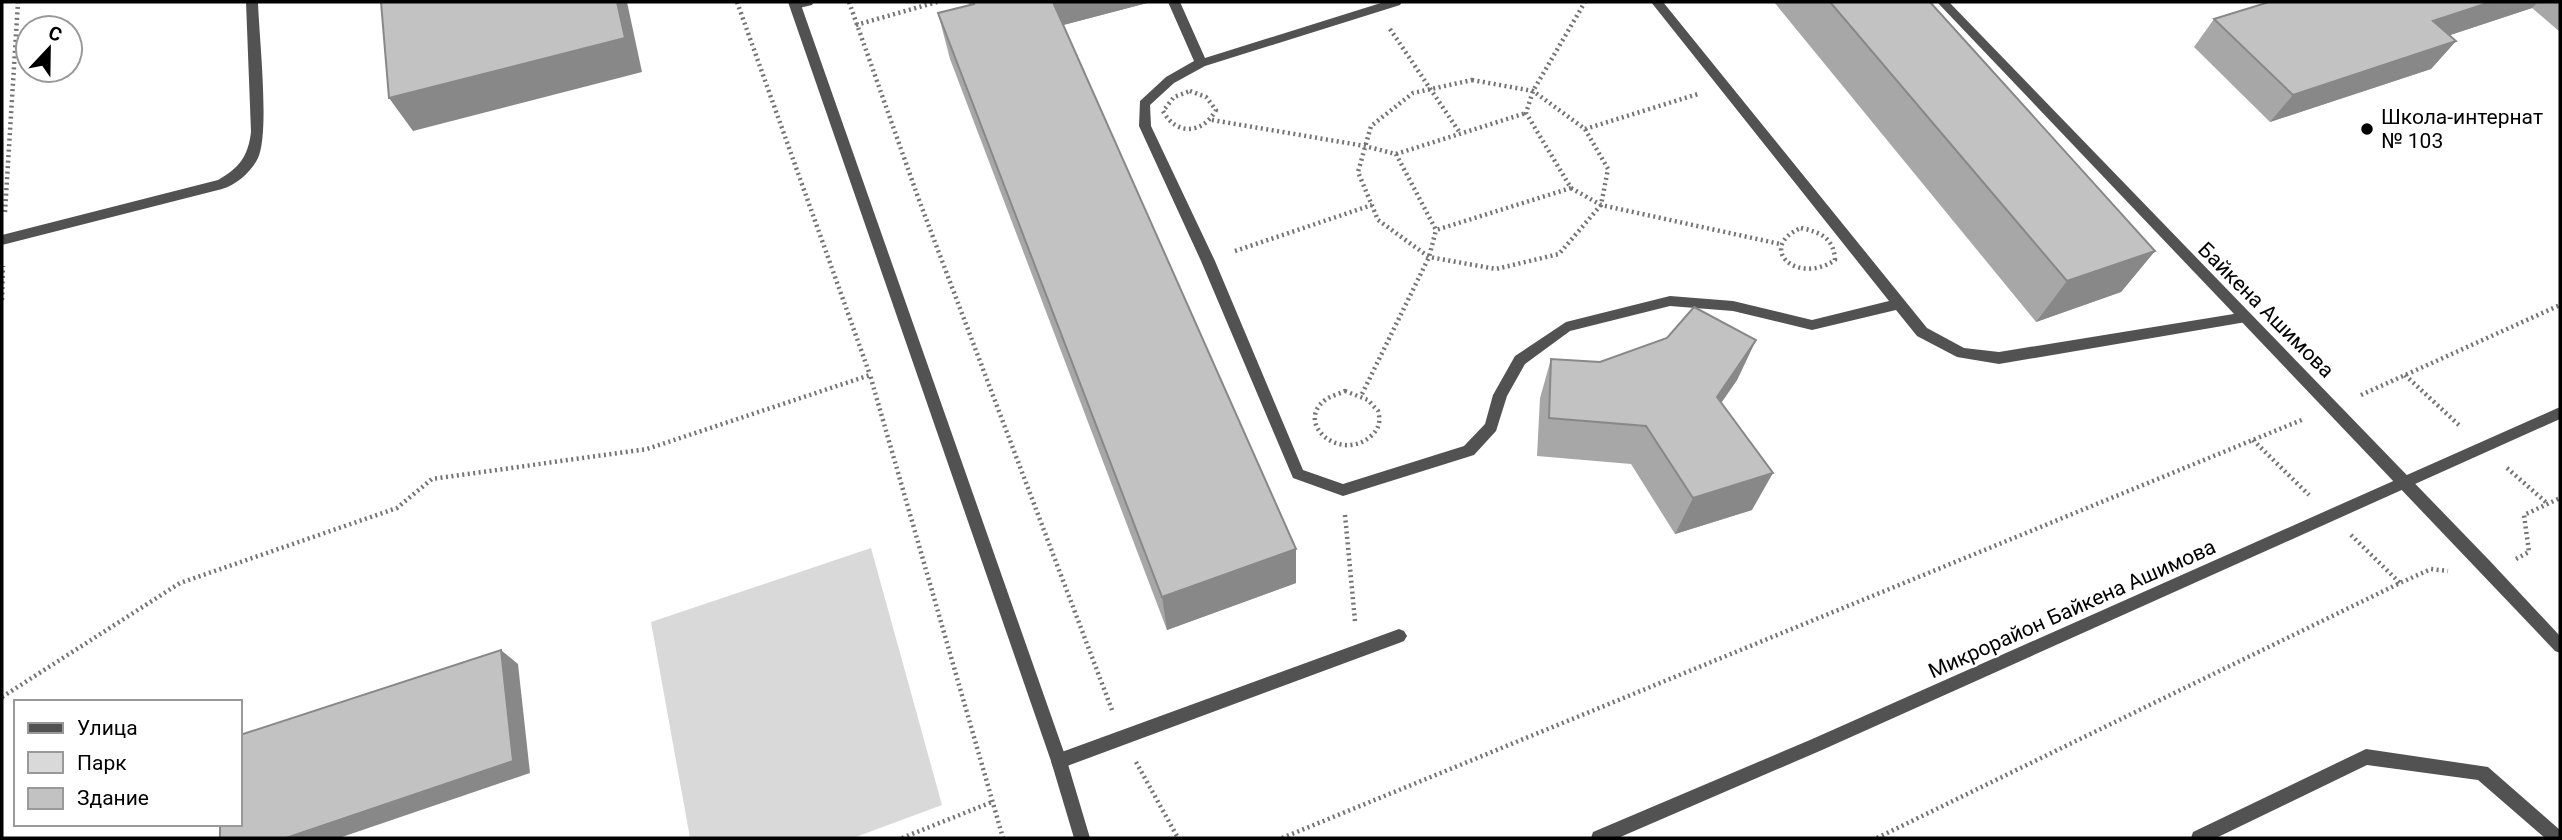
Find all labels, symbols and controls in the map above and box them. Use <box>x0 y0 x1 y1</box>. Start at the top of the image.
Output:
north arrow <box>14 14 84 84</box>
text: С <box>45 21 65 47</box>
place label: Школа-интернат № 103 <box>2381 105 2543 153</box>
marker: Школа-интернат № 103 <box>2359 121 2375 137</box>
street label: Байкена Ашимова <box>2193 237 2339 383</box>
street label: Микрорайон Байкена Ашимова <box>1925 535 2219 683</box>
legend <box>14 700 242 826</box>
text: Улица <box>77 716 138 740</box>
text: Парк <box>77 751 127 775</box>
text: Здание <box>77 786 149 810</box>

